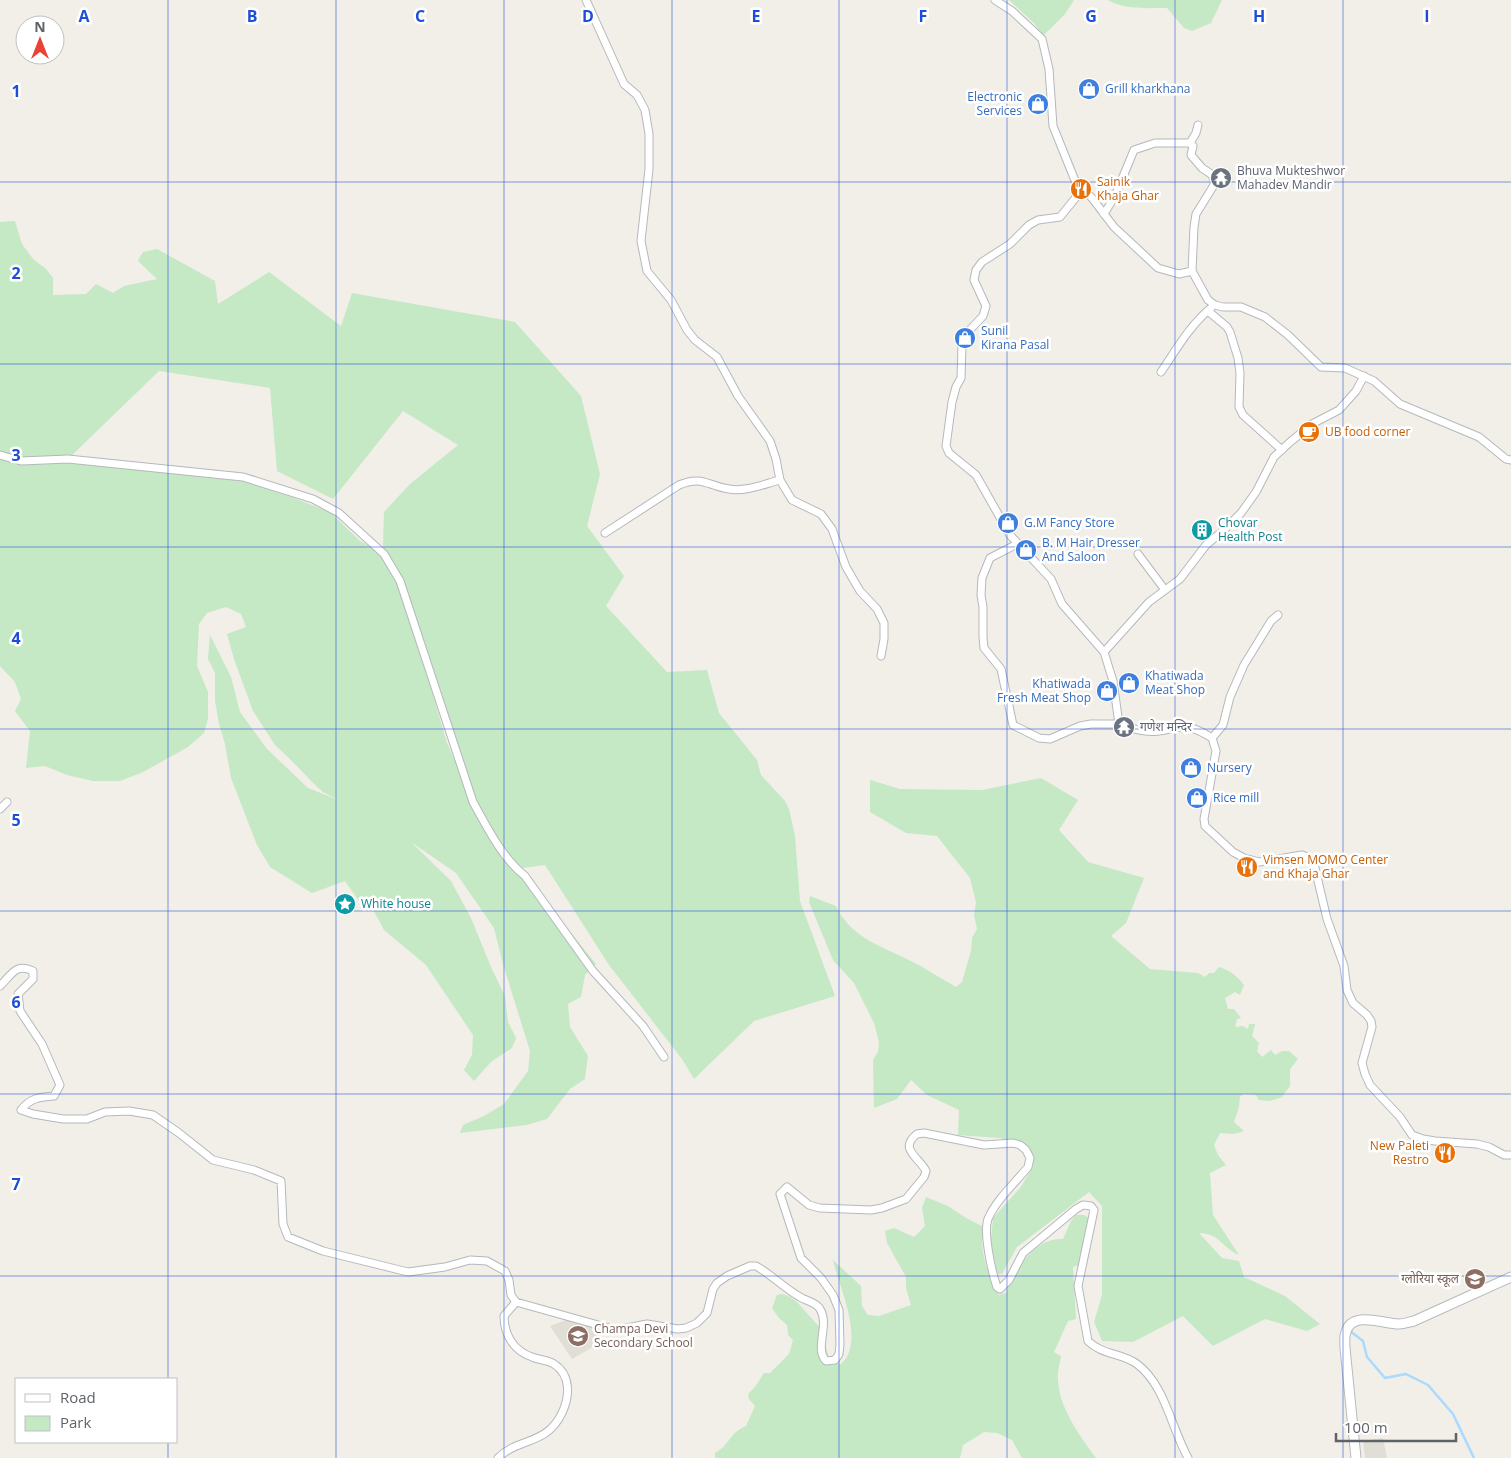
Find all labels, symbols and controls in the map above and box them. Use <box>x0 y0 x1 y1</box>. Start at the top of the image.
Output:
text: A <box>78 5 90 27</box>
text: B <box>247 5 257 27</box>
text: C <box>415 5 425 27</box>
text: D <box>582 5 594 27</box>
text: E <box>752 5 761 27</box>
text: F <box>919 5 927 27</box>
text: G <box>1085 5 1097 27</box>
text: H <box>1253 5 1265 27</box>
text: I <box>1424 5 1430 27</box>
north arrow <box>15 15 65 65</box>
text: N <box>34 17 46 36</box>
shop icon: Grill kharkhana <box>1077 77 1101 101</box>
text: 1 <box>11 80 21 102</box>
place label: Grill kharkhana <box>1105 80 1190 97</box>
place label: Electronic Services <box>967 88 1022 119</box>
shop icon: Electronic Services <box>1026 92 1050 116</box>
place label: Bhuva Mukteshwor Mahadev Mandir <box>1237 162 1345 193</box>
temple icon: Bhuva Mukteshwor Mahadev Mandir <box>1209 166 1233 190</box>
place label: Sainik Khaja Ghar <box>1097 173 1159 204</box>
restaurant icon: Sainik Khaja Ghar <box>1069 177 1093 201</box>
text: 2 <box>11 262 21 284</box>
place label: Sunil Kirana Pasal <box>981 322 1049 353</box>
shop icon: Sunil Kirana Pasal <box>953 326 977 350</box>
cafe icon: UB food corner <box>1297 420 1321 444</box>
place label: UB food corner <box>1325 423 1411 440</box>
text: 3 <box>11 444 21 466</box>
shop icon: G.M Fancy Store <box>996 511 1020 535</box>
place label: G.M Fancy Store <box>1024 514 1115 531</box>
place label: Chovar Health Post <box>1218 514 1282 545</box>
building icon: Chovar Health Post <box>1190 518 1214 542</box>
place label: B. M Hair Dresser And Saloon <box>1042 534 1140 565</box>
shop icon: B. M Hair Dresser And Saloon <box>1014 538 1038 562</box>
text: 4 <box>11 627 21 649</box>
place label: Khatiwada Meat Shop <box>1145 667 1205 698</box>
shop icon: Khatiwada Meat Shop <box>1117 671 1141 695</box>
place label: Khatiwada Fresh Meat Shop <box>997 675 1091 706</box>
shop icon: Khatiwada Fresh Meat Shop <box>1095 679 1119 703</box>
temple icon: गणेश मन्दिर <box>1112 715 1136 739</box>
place label: गणेश मन्दिर <box>1140 718 1193 735</box>
shop icon: Nursery <box>1179 756 1203 780</box>
place label: Nursery <box>1207 759 1253 776</box>
shop icon: Rice mill <box>1185 786 1209 810</box>
place label: Rice mill <box>1213 789 1259 806</box>
text: 5 <box>11 809 21 831</box>
place label: Vimsen MOMO Center and Khaja Ghar <box>1263 851 1388 882</box>
restaurant icon: Vimsen MOMO Center and Khaja Ghar <box>1235 855 1259 879</box>
place icon: White house <box>333 892 357 916</box>
place label: White house <box>361 895 431 912</box>
text: 6 <box>11 991 21 1013</box>
place label: New Paleti Restro <box>1370 1137 1429 1168</box>
restaurant icon: New Paleti Restro <box>1433 1141 1457 1165</box>
text: 7 <box>11 1173 21 1195</box>
school or university icon: ग्लोरिया स्कूल <box>1463 1267 1487 1291</box>
place label: ग्लोरिया स्कूल <box>1401 1270 1460 1287</box>
place label: Champa Devi Secondary School <box>594 1320 693 1351</box>
school or university icon: Champa Devi Secondary School <box>566 1324 590 1348</box>
legend <box>15 1378 178 1443</box>
text: Road <box>60 1387 96 1407</box>
scale bar <box>1336 1410 1456 1442</box>
text: Park <box>60 1412 91 1432</box>
text: 100 m <box>1344 1417 1388 1437</box>

